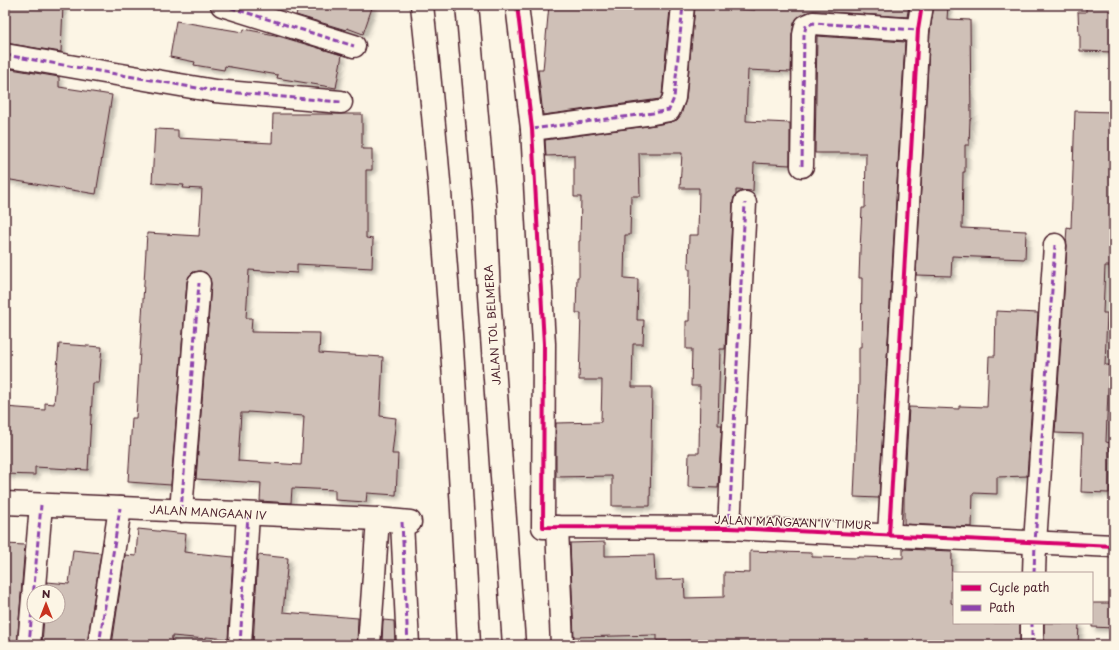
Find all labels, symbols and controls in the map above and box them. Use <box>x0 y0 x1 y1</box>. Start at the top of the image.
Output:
street label: JALAN TOL BELMERA <box>479 264 505 386</box>
street label: JALAN MANGAAN IV <box>149 500 267 524</box>
street label: JALAN MANGAAN IV TIMUR <box>714 511 872 533</box>
legend <box>953 572 1093 624</box>
text: Cycle path <box>989 578 1050 596</box>
north arrow <box>26 584 66 624</box>
text: N <box>42 585 51 602</box>
text: Path <box>989 598 1015 616</box>

